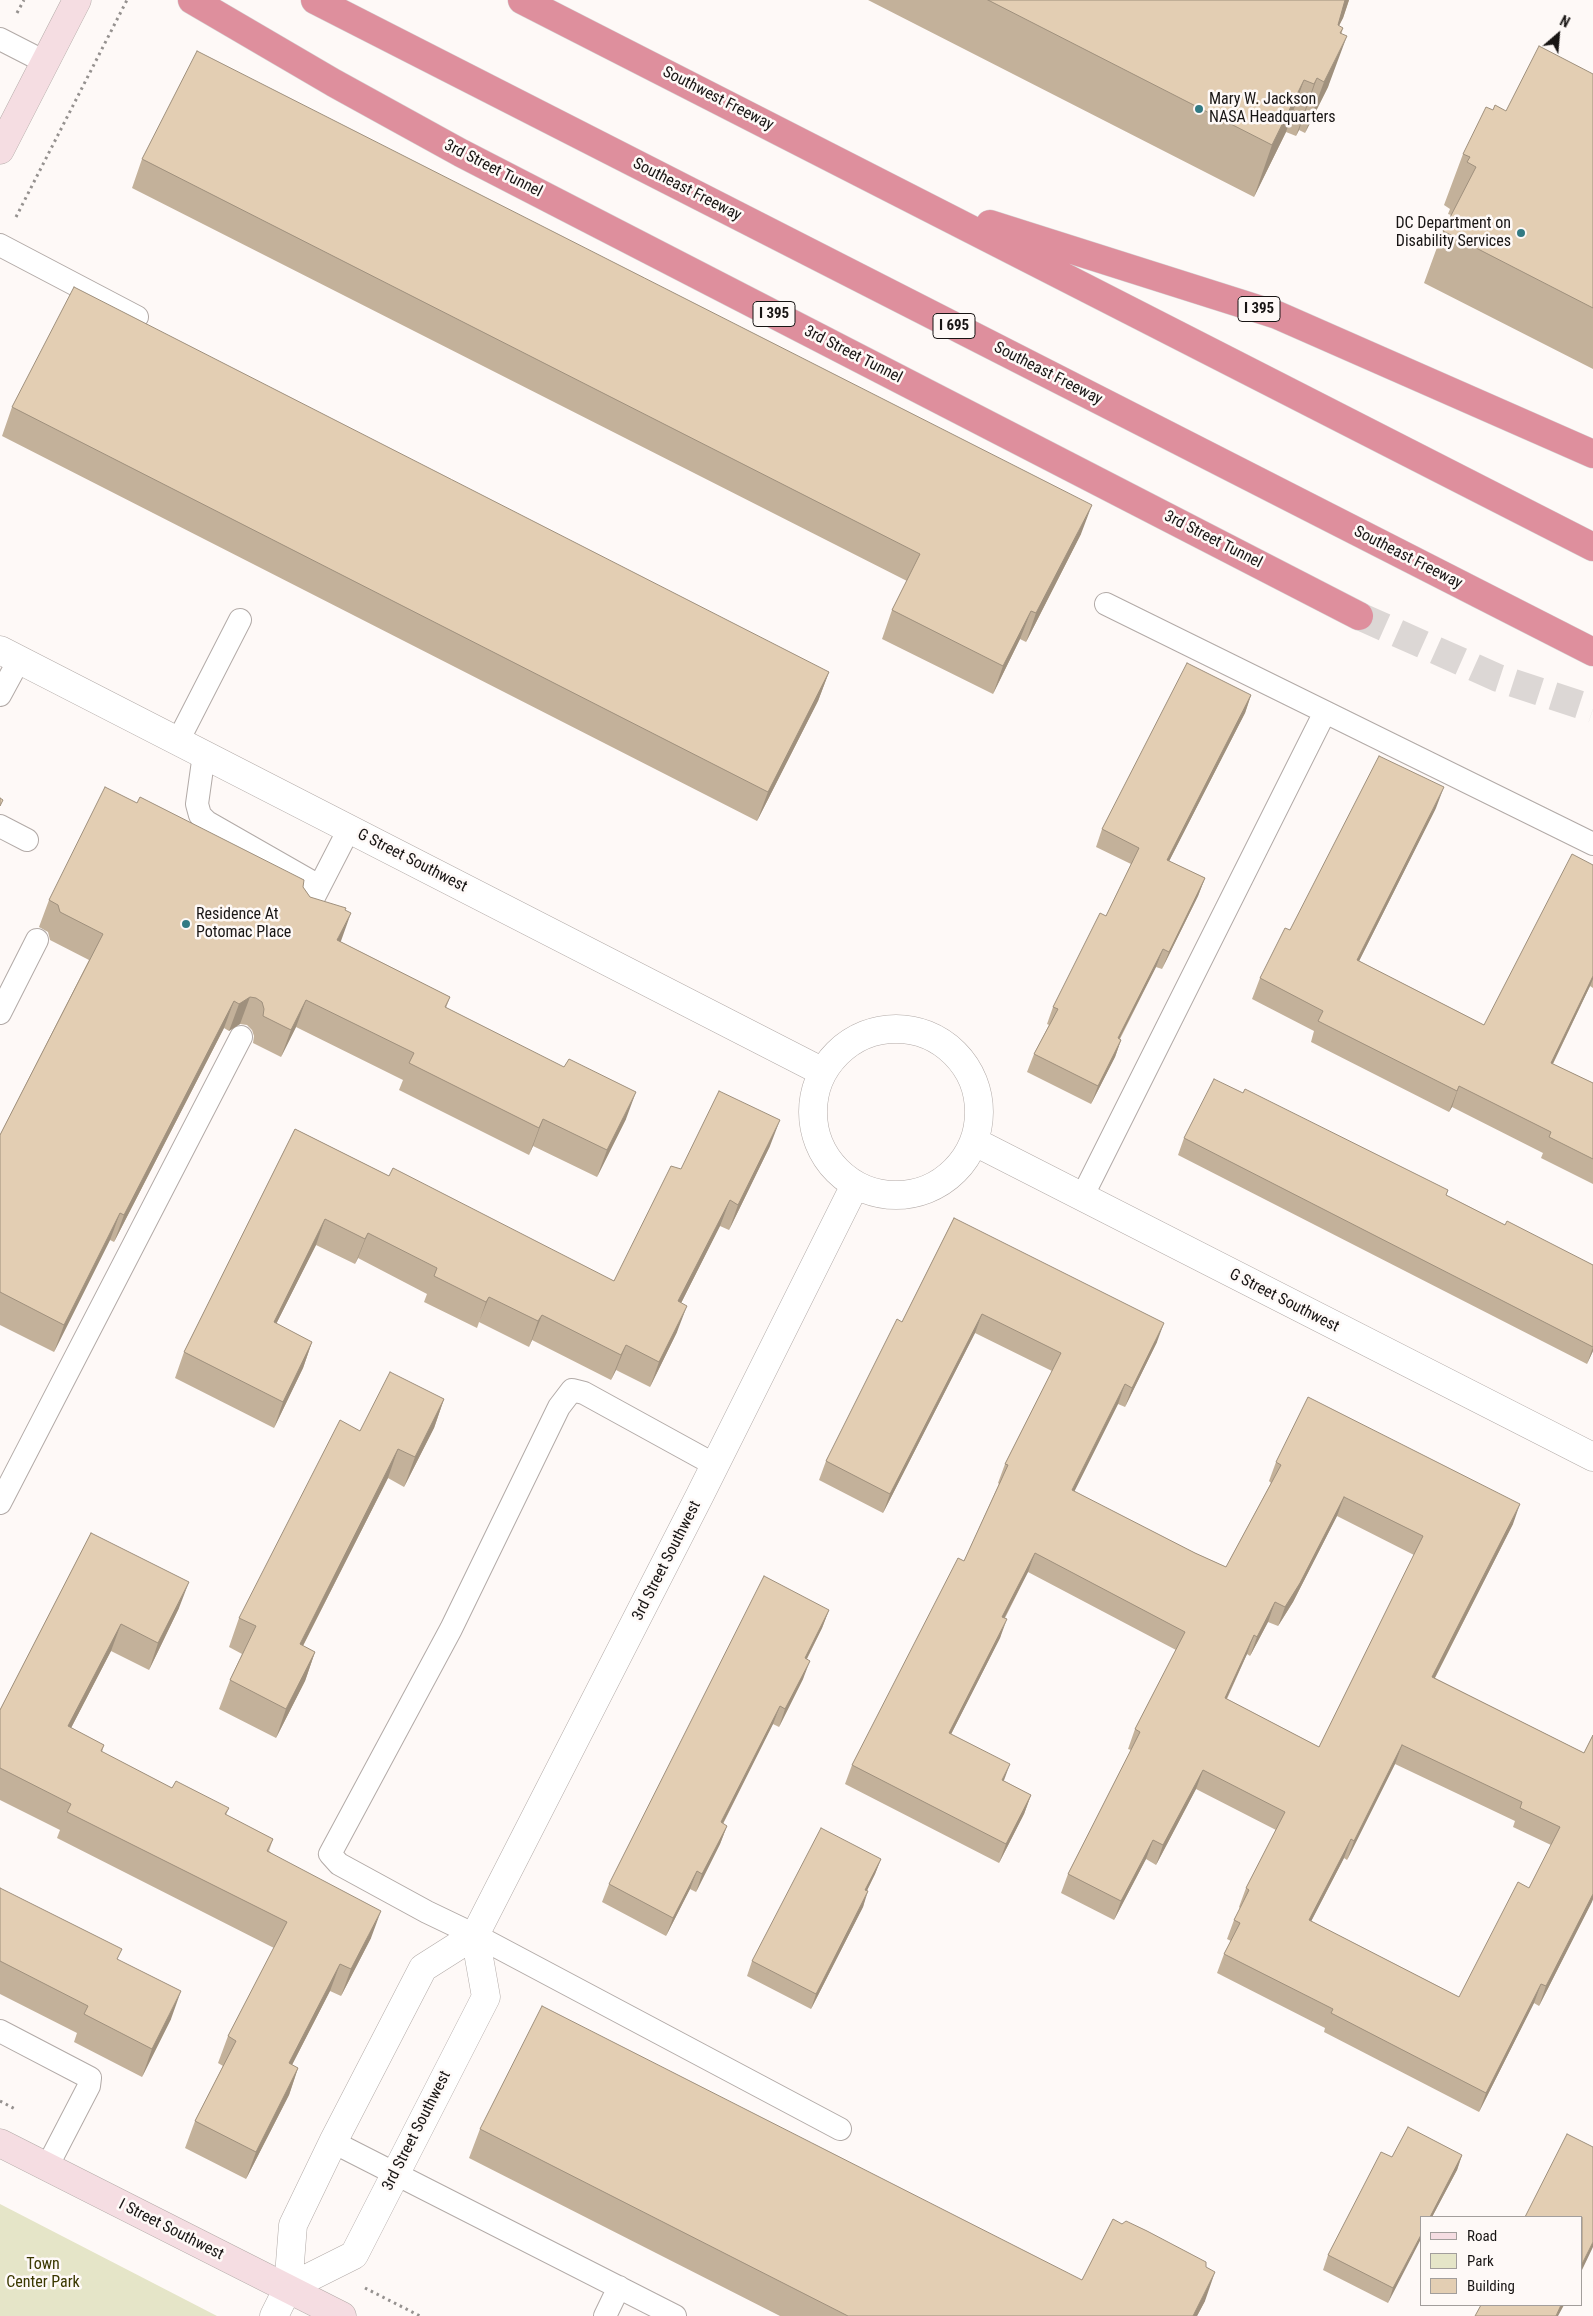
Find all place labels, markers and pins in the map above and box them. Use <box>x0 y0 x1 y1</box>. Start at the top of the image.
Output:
place label: Mary W. Jackson NASA Headquarters <box>1209 90 1336 128</box>
marker: Mary W. Jackson NASA Headquarters <box>1193 103 1205 115</box>
place label: DC Department on Disability Services <box>1395 214 1511 252</box>
marker: DC Department on Disability Services <box>1515 227 1527 239</box>
place label: Residence At Potomac Place <box>196 905 291 943</box>
marker: Residence At Potomac Place <box>180 918 192 930</box>

